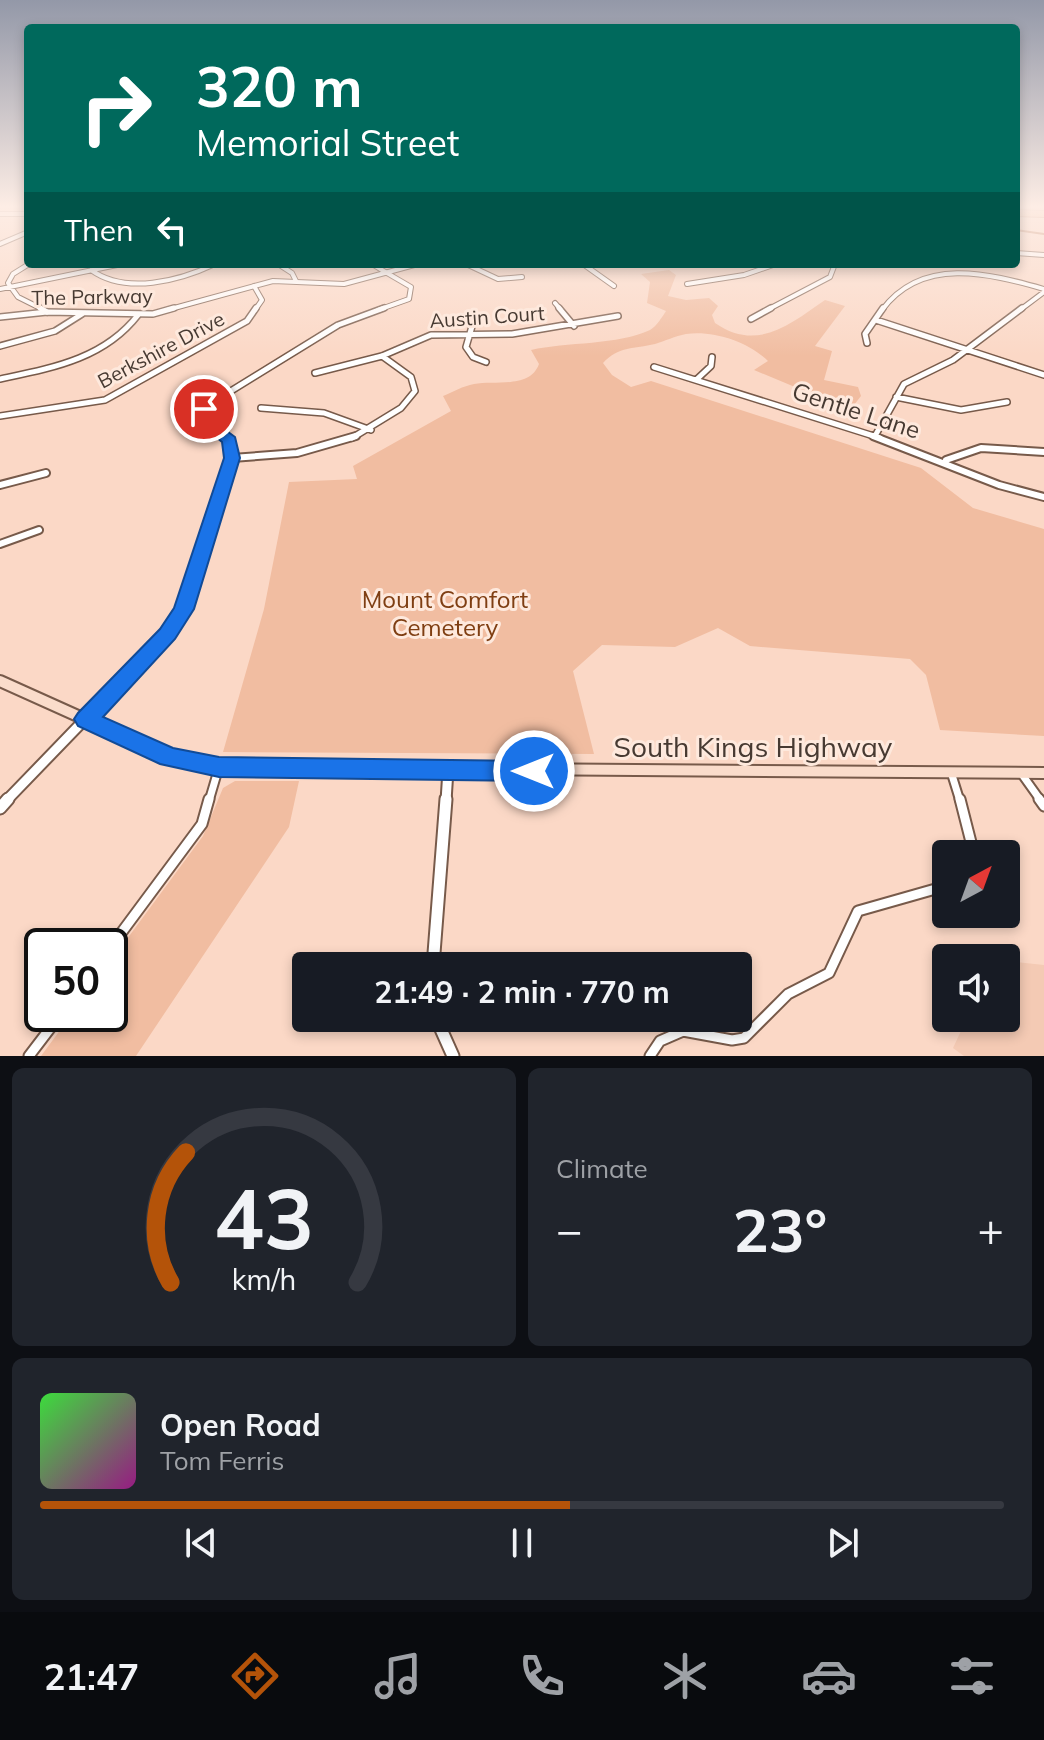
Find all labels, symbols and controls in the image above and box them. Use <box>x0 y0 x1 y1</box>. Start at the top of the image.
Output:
text: 320 m <box>196 51 363 121</box>
icon: right <box>64 56 168 160</box>
text: Memorial Street <box>196 120 459 165</box>
icon: left <box>150 208 194 252</box>
text: Then <box>64 211 134 249</box>
street label: The Parkway <box>31 283 153 310</box>
street label: Austin Court <box>428 300 545 333</box>
street label: Berkshire Drive <box>93 306 228 393</box>
pin <box>170 375 238 443</box>
street label: Gentle Lane <box>789 375 924 445</box>
icon: arrive <box>182 387 226 431</box>
park label: Mount Comfort Cemetery <box>362 584 528 642</box>
position arrow <box>492 729 576 813</box>
street label: South Kings Highway <box>614 729 893 764</box>
north arrow <box>932 840 1020 928</box>
map controls <box>932 840 1020 1032</box>
speed limit sign: 50 <box>24 928 128 1032</box>
button: sound <box>932 944 1020 1032</box>
text: 21:49 · 2 min · 770 m <box>374 973 670 1011</box>
text: Climate <box>556 1152 648 1185</box>
text: 43 <box>214 1165 314 1270</box>
text: 23° <box>733 1192 827 1267</box>
text: − <box>556 1202 582 1257</box>
text: + <box>978 1202 1004 1257</box>
text: km/h <box>232 1261 296 1297</box>
text: Open Road <box>160 1406 321 1444</box>
text: Tom Ferris <box>160 1444 284 1477</box>
icon: previous <box>179 1521 223 1565</box>
icon: pause <box>500 1521 544 1565</box>
icon: next <box>821 1521 865 1565</box>
icon: directions <box>227 1648 283 1704</box>
icon: music <box>370 1648 426 1704</box>
icon: phone <box>514 1648 570 1704</box>
icon: climate <box>657 1648 713 1704</box>
icon: car <box>801 1648 857 1704</box>
icon: filters <box>944 1648 1000 1704</box>
text: 21:47 <box>44 1654 139 1699</box>

